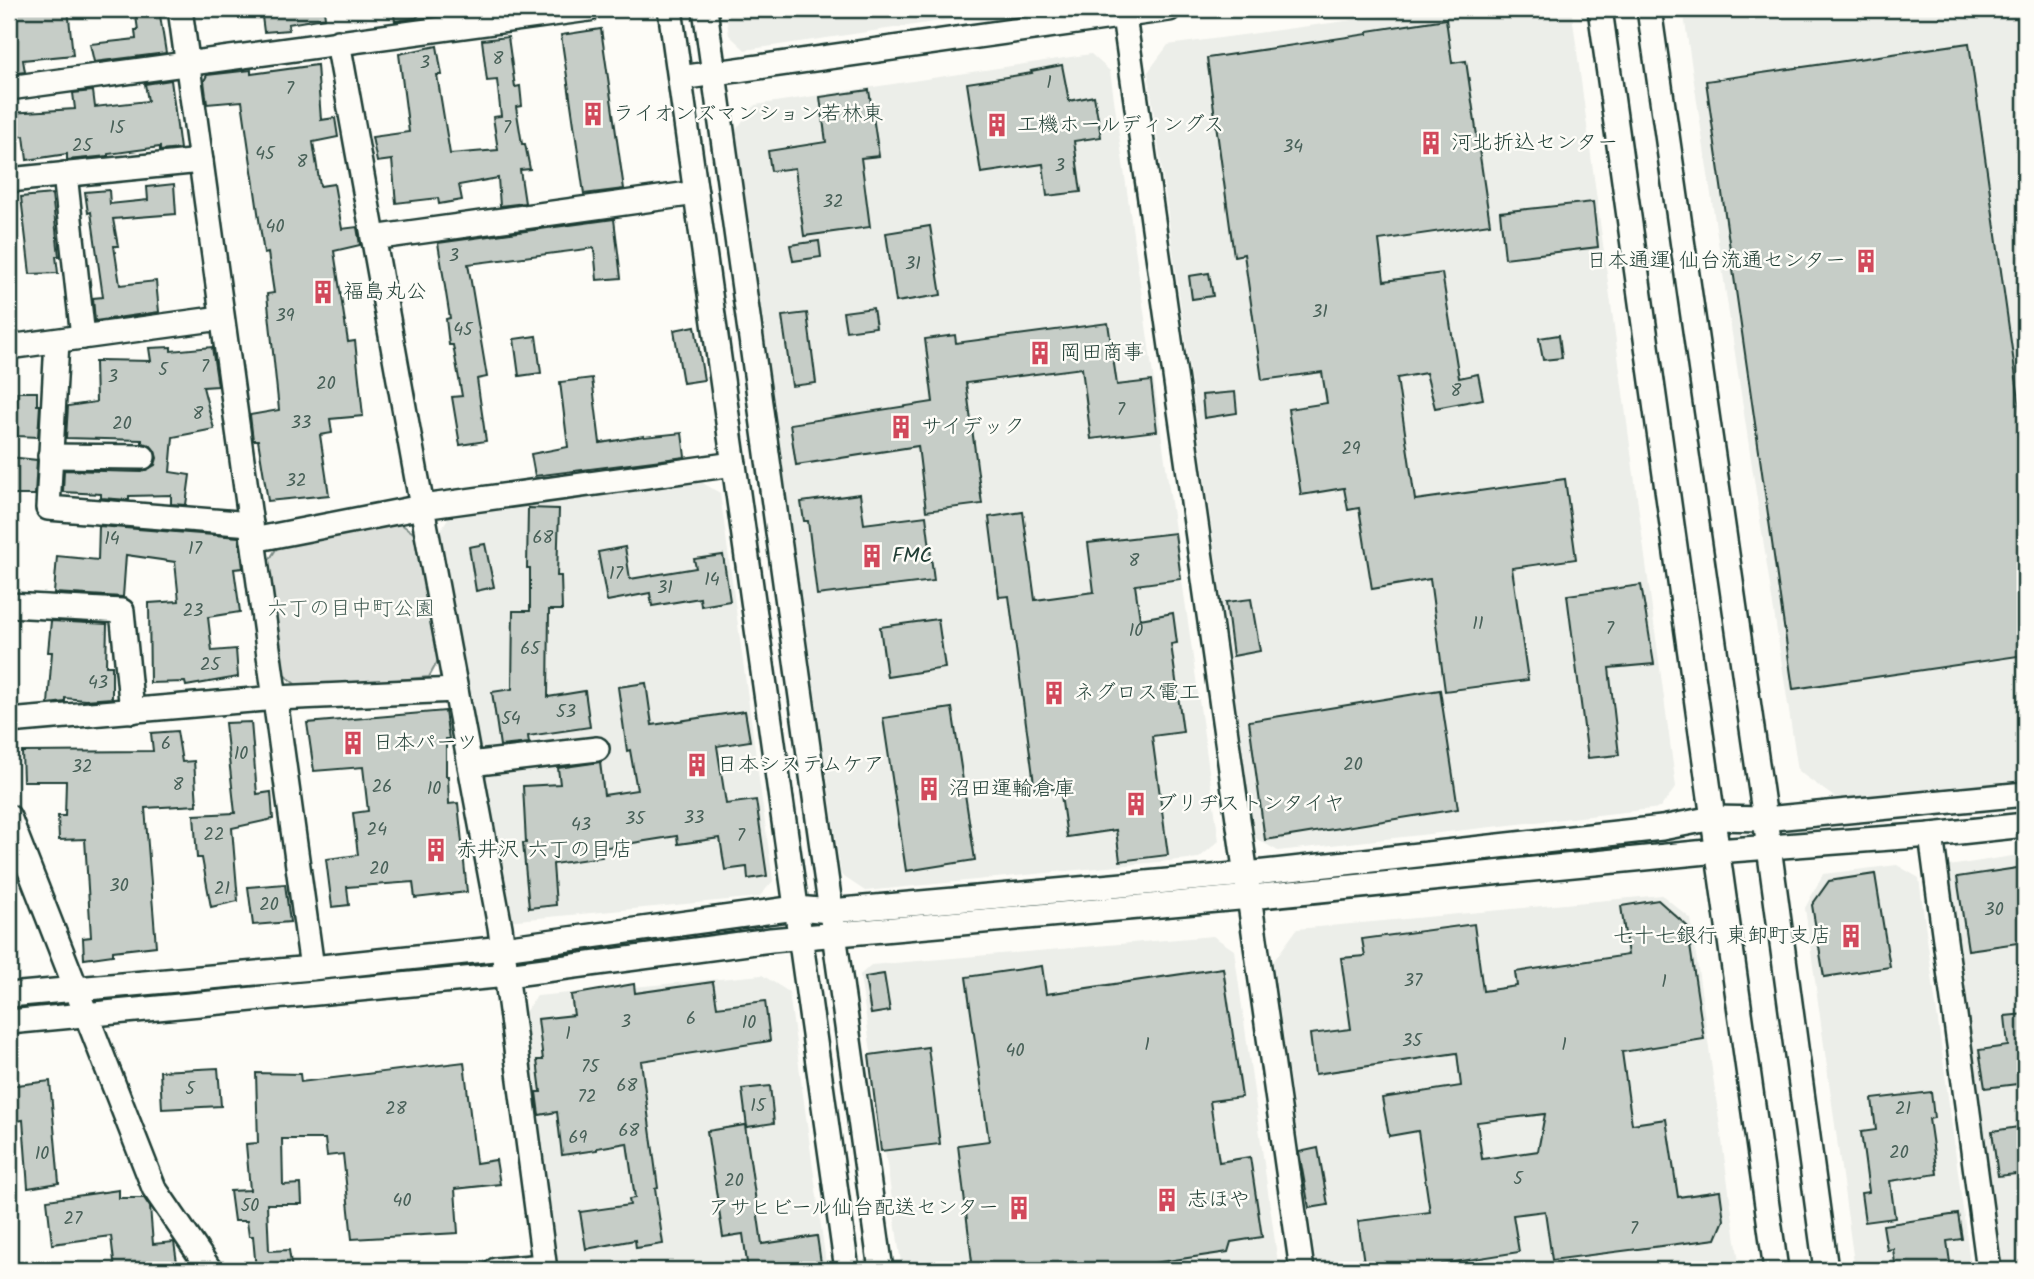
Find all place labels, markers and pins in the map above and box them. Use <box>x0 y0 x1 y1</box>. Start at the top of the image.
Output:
place label: ライオンズマンション若林東 <box>613 98 883 131</box>
building icon: ライオンズマンション若林東 <box>579 100 607 128</box>
place label: 工機ホールディングス <box>1017 109 1224 142</box>
building icon: 工機ホールディングス <box>983 111 1011 139</box>
place label: 河北折込センター <box>1451 127 1618 160</box>
building icon: 河北折込センター <box>1417 129 1445 157</box>
place label: 日本通運 仙台流通センター <box>1586 245 1846 278</box>
building icon: 日本通運 仙台流通センター <box>1852 247 1880 275</box>
place label: 福島丸公 <box>343 276 427 309</box>
building icon: 福島丸公 <box>309 278 337 306</box>
place label: 岡田商事 <box>1060 337 1144 370</box>
building icon: 岡田商事 <box>1026 339 1054 367</box>
place label: サイデック <box>921 411 1025 444</box>
building icon: サイデック <box>887 413 915 441</box>
place label: FMC <box>892 540 932 573</box>
building icon: FMC <box>858 542 886 570</box>
place label: ネグロス電工 <box>1074 677 1200 710</box>
building icon: ネグロス電工 <box>1040 679 1068 707</box>
place label: 日本パーツ <box>373 727 478 760</box>
building icon: 日本パーツ <box>339 729 367 757</box>
place label: 日本システムケア <box>717 749 885 782</box>
building icon: 日本システムケア <box>683 751 711 779</box>
place label: 沼田運輸倉庫 <box>949 773 1075 806</box>
building icon: 沼田運輸倉庫 <box>915 775 943 803</box>
place label: ブリヂストンタイヤ <box>1156 788 1345 821</box>
building icon: ブリヂストンタイヤ <box>1122 790 1150 818</box>
place label: 赤井沢 六丁の目店 <box>456 834 632 867</box>
building icon: 赤井沢 六丁の目店 <box>422 836 450 864</box>
place label: 七十七銀行 東卸町支店 <box>1613 920 1831 953</box>
building icon: 七十七銀行 東卸町支店 <box>1837 922 1865 950</box>
place label: 志ほや <box>1187 1184 1250 1217</box>
building icon: 志ほや <box>1153 1186 1181 1214</box>
place label: アサヒビール仙台配送センター <box>708 1192 999 1225</box>
building icon: アサヒビール仙台配送センター <box>1005 1194 1033 1222</box>

